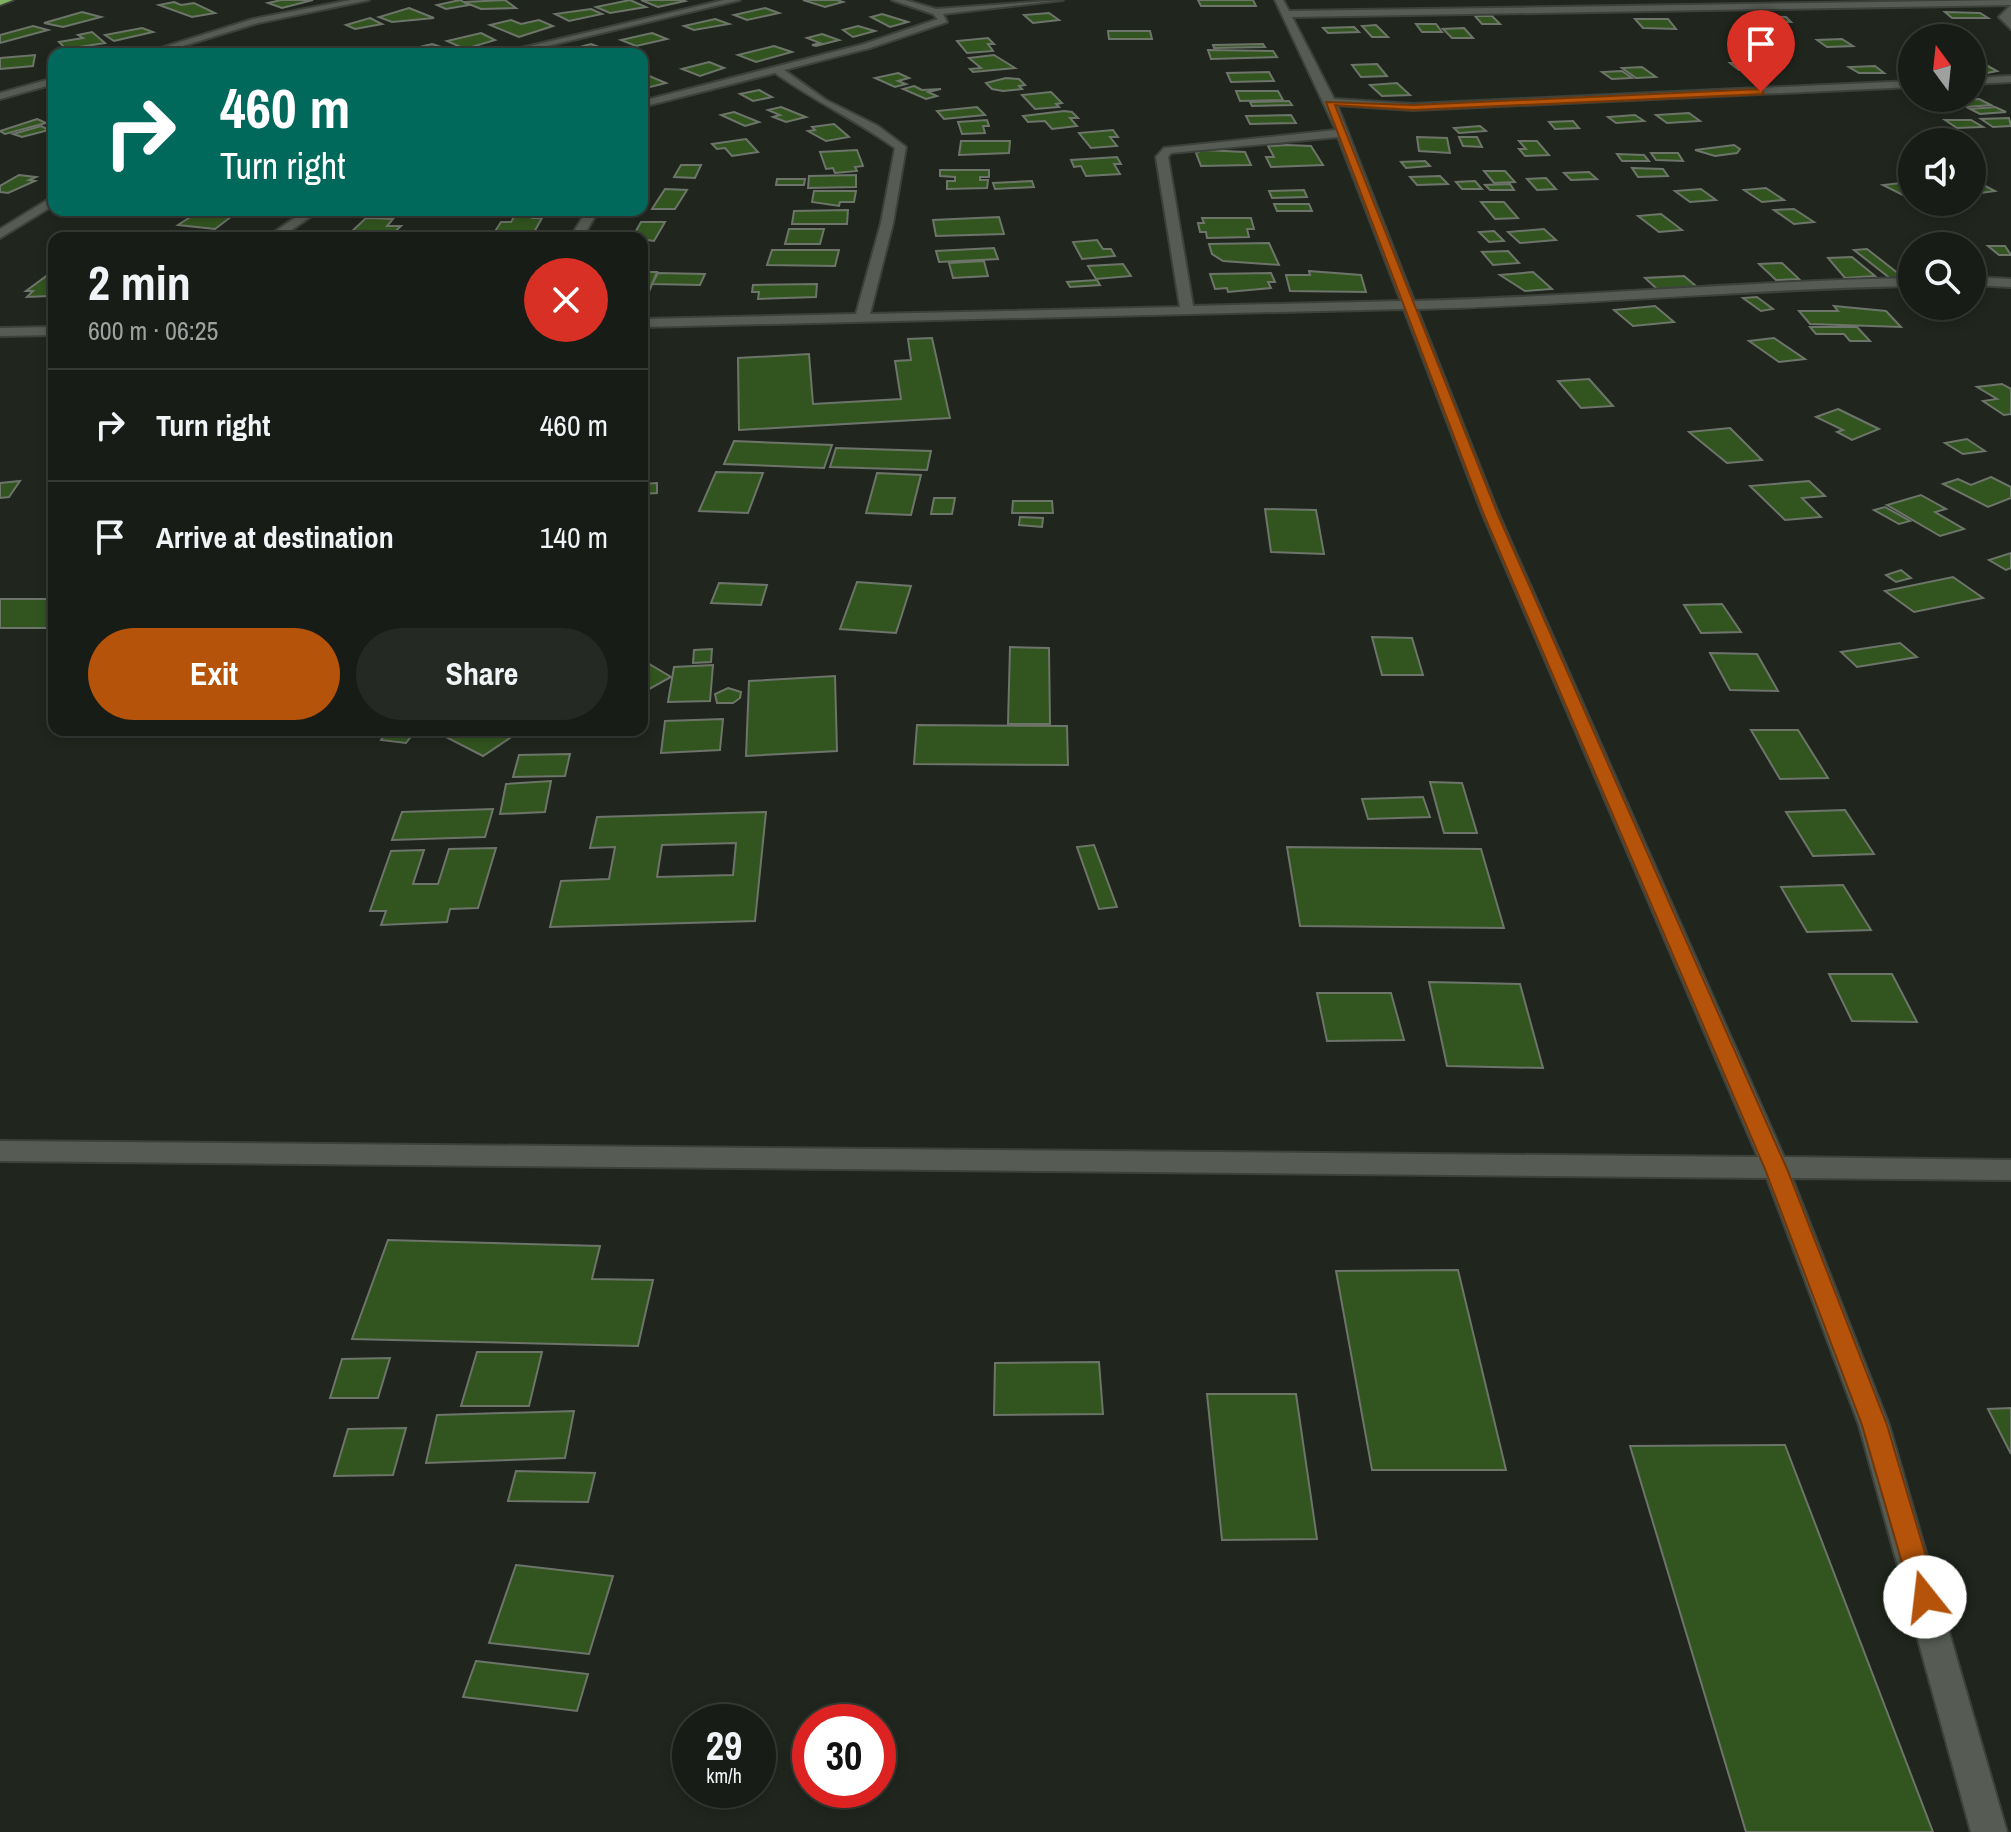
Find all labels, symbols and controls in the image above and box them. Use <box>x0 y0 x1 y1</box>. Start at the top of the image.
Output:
pin <box>1727 10 1795 92</box>
icon: arrive <box>1739 22 1783 66</box>
north arrow <box>1898 24 1986 112</box>
map controls <box>1898 24 1986 320</box>
text: 460 m <box>220 70 350 145</box>
icon: right <box>88 80 192 184</box>
button: sound <box>1898 128 1986 216</box>
text: Turn right <box>220 142 345 190</box>
button: search <box>1898 232 1986 320</box>
text: 2 min <box>88 250 191 315</box>
button: close <box>524 258 608 342</box>
text: 600 m · 06:25 <box>88 313 218 348</box>
icon: right <box>88 403 132 447</box>
text: Turn right <box>156 405 270 445</box>
text: 460 m <box>540 405 608 445</box>
icon: arrive <box>88 515 132 559</box>
text: Arrive at destination <box>156 517 394 557</box>
text: 140 m <box>540 517 608 557</box>
button: Exit <box>88 628 340 720</box>
button: Share <box>356 628 608 720</box>
position arrow <box>1883 1555 1967 1639</box>
speed limit sign: 30 <box>792 1704 896 1808</box>
text: 29 <box>706 1719 742 1772</box>
text: km/h <box>706 1762 742 1789</box>

